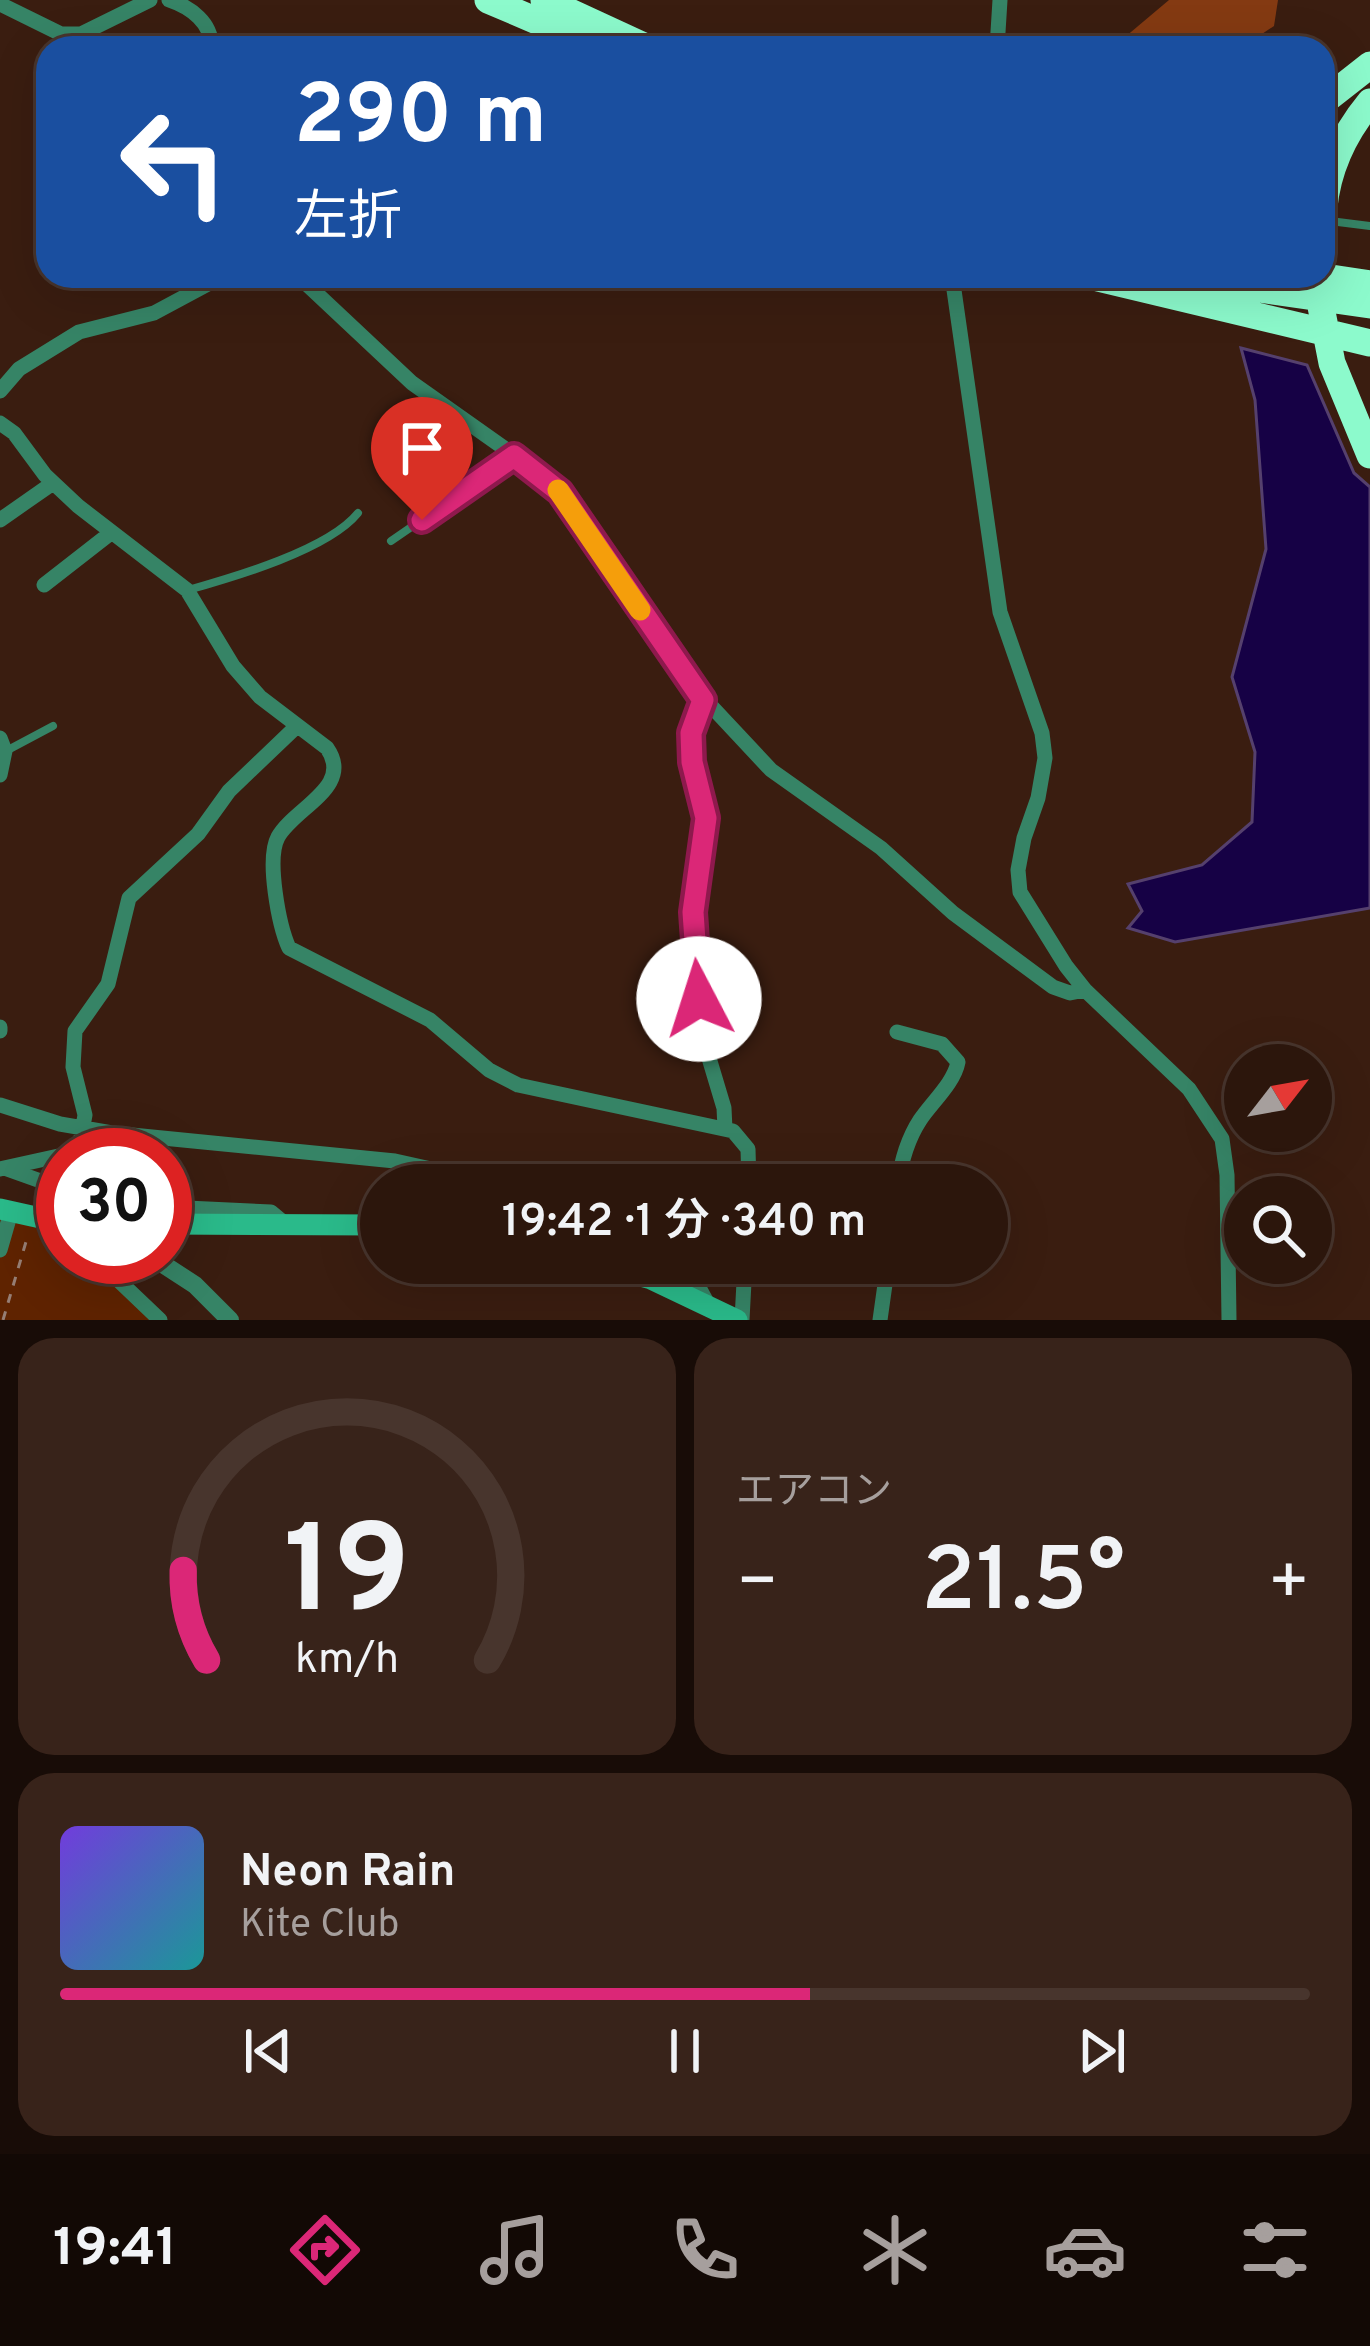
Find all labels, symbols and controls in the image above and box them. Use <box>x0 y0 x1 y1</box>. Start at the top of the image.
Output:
text: 290 m <box>294 67 547 173</box>
icon: left <box>96 84 252 240</box>
text: 左折 <box>294 186 402 255</box>
pin <box>371 397 473 520</box>
icon: arrive <box>389 415 455 481</box>
position arrow <box>636 936 762 1062</box>
north arrow <box>1224 1044 1332 1152</box>
map controls <box>1224 1044 1332 1284</box>
speed limit sign: 30 <box>36 1128 192 1284</box>
button: search <box>1224 1176 1332 1284</box>
text: 19:42 · 1 分 · 340 m <box>502 1195 866 1252</box>
text: エアコン <box>736 1469 892 1518</box>
text: 19 <box>284 1499 410 1657</box>
text: 21.5° <box>921 1529 1125 1642</box>
text: − <box>736 1544 779 1627</box>
text: + <box>1267 1544 1310 1627</box>
text: km/h <box>295 1633 399 1687</box>
text: Neon Rain <box>240 1845 456 1902</box>
text: Kite Club <box>240 1902 399 1951</box>
icon: previous <box>235 2018 301 2084</box>
icon: pause <box>652 2018 718 2084</box>
icon: next <box>1069 2018 1135 2084</box>
icon: directions <box>283 2208 367 2292</box>
icon: music <box>473 2208 557 2292</box>
icon: phone <box>663 2208 747 2292</box>
icon: climate <box>853 2208 937 2292</box>
icon: car <box>1043 2208 1127 2292</box>
icon: filters <box>1233 2208 1317 2292</box>
text: 19:41 <box>53 2216 177 2285</box>

